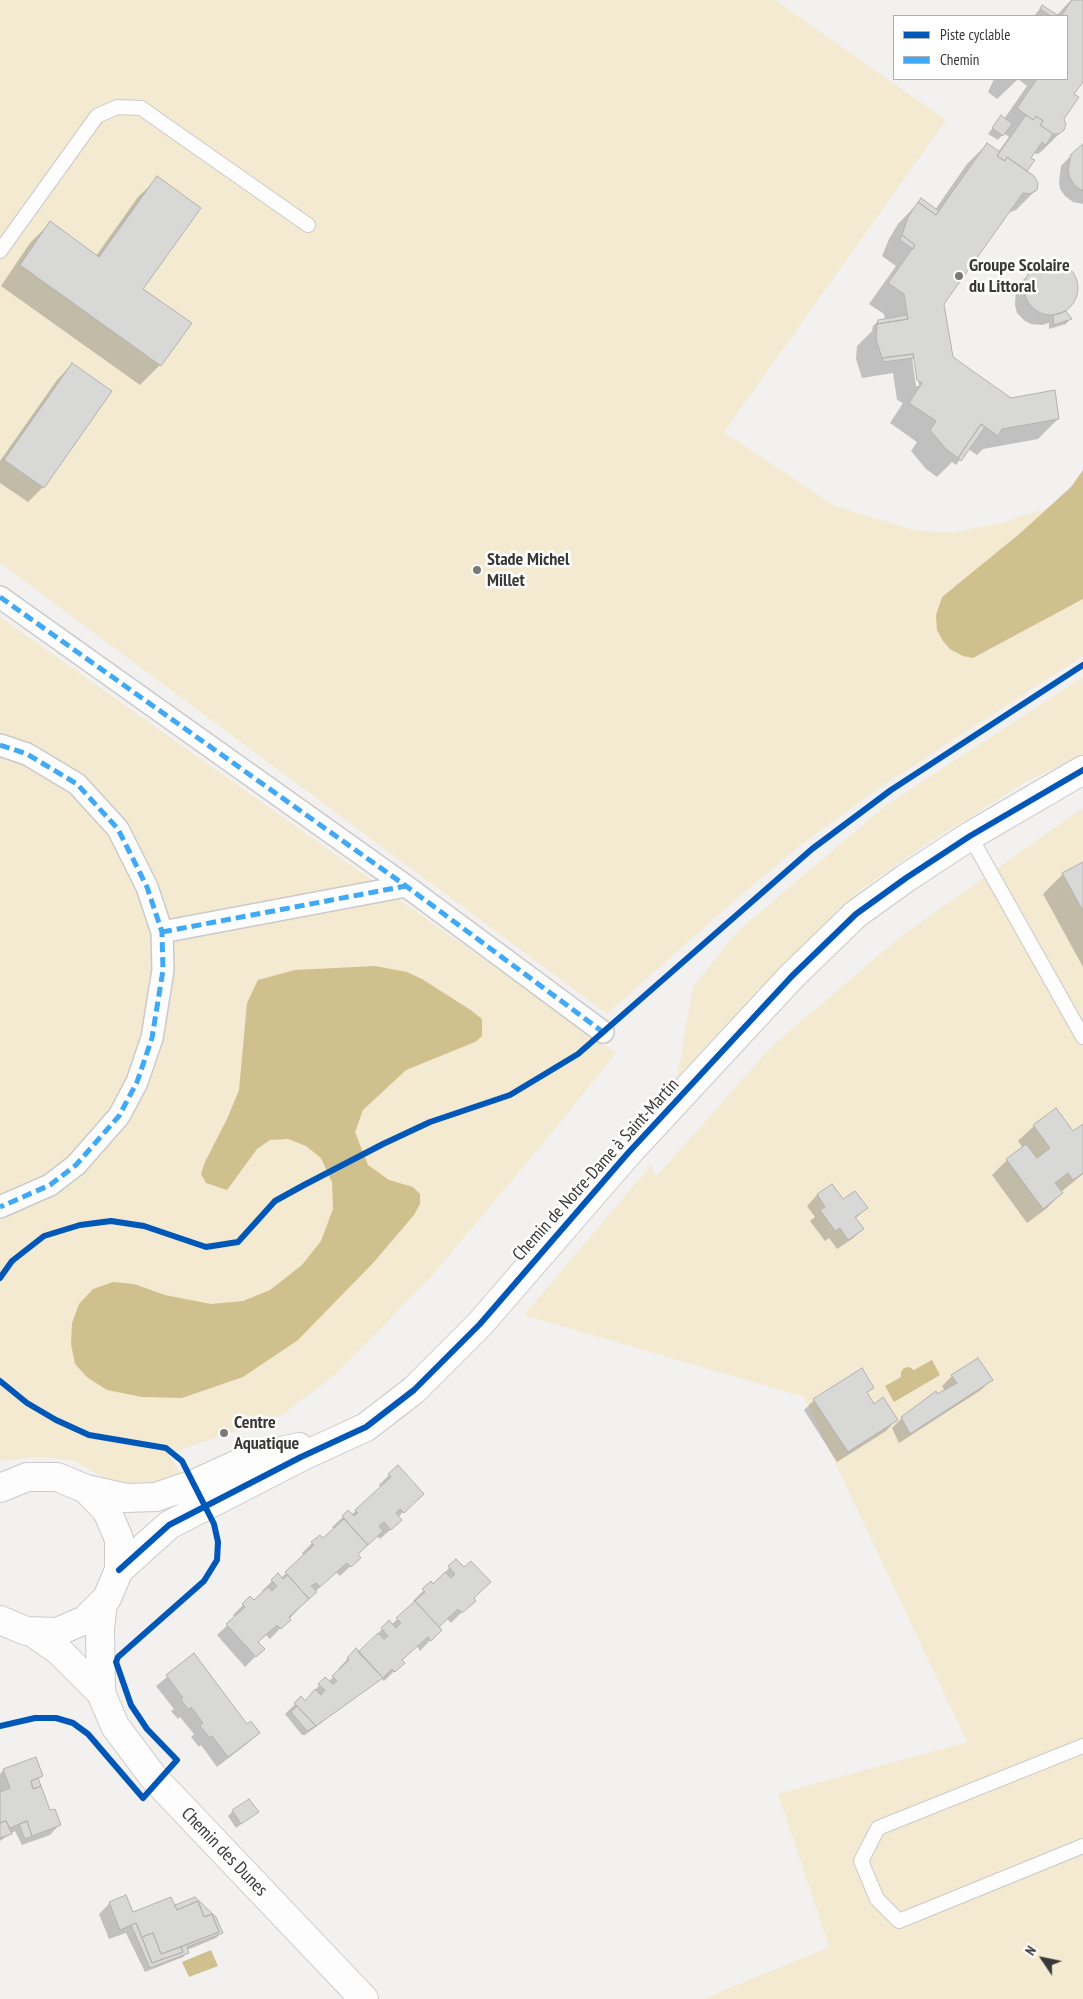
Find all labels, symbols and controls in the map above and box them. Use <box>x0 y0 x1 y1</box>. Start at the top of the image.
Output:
legend <box>893 15 1068 80</box>
text: Piste cyclable <box>940 25 1010 44</box>
text: Chemin <box>940 50 979 69</box>
place label: Groupe Scolaire du Littoral <box>969 255 1070 298</box>
marker: Groupe Scolaire du Littoral <box>953 270 965 282</box>
place label: Stade Michel Millet <box>487 549 569 592</box>
marker: Stade Michel Millet <box>471 564 483 576</box>
street label: Chemin de Notre-Dame à Saint-Martin <box>508 1074 684 1266</box>
place label: Centre Aquatique <box>234 1412 299 1455</box>
marker: Centre Aquatique <box>218 1427 230 1439</box>
street label: Chemin des Dunes <box>176 1803 272 1901</box>
north arrow <box>1018 1934 1068 1984</box>
text: N <box>1021 1942 1040 1959</box>

